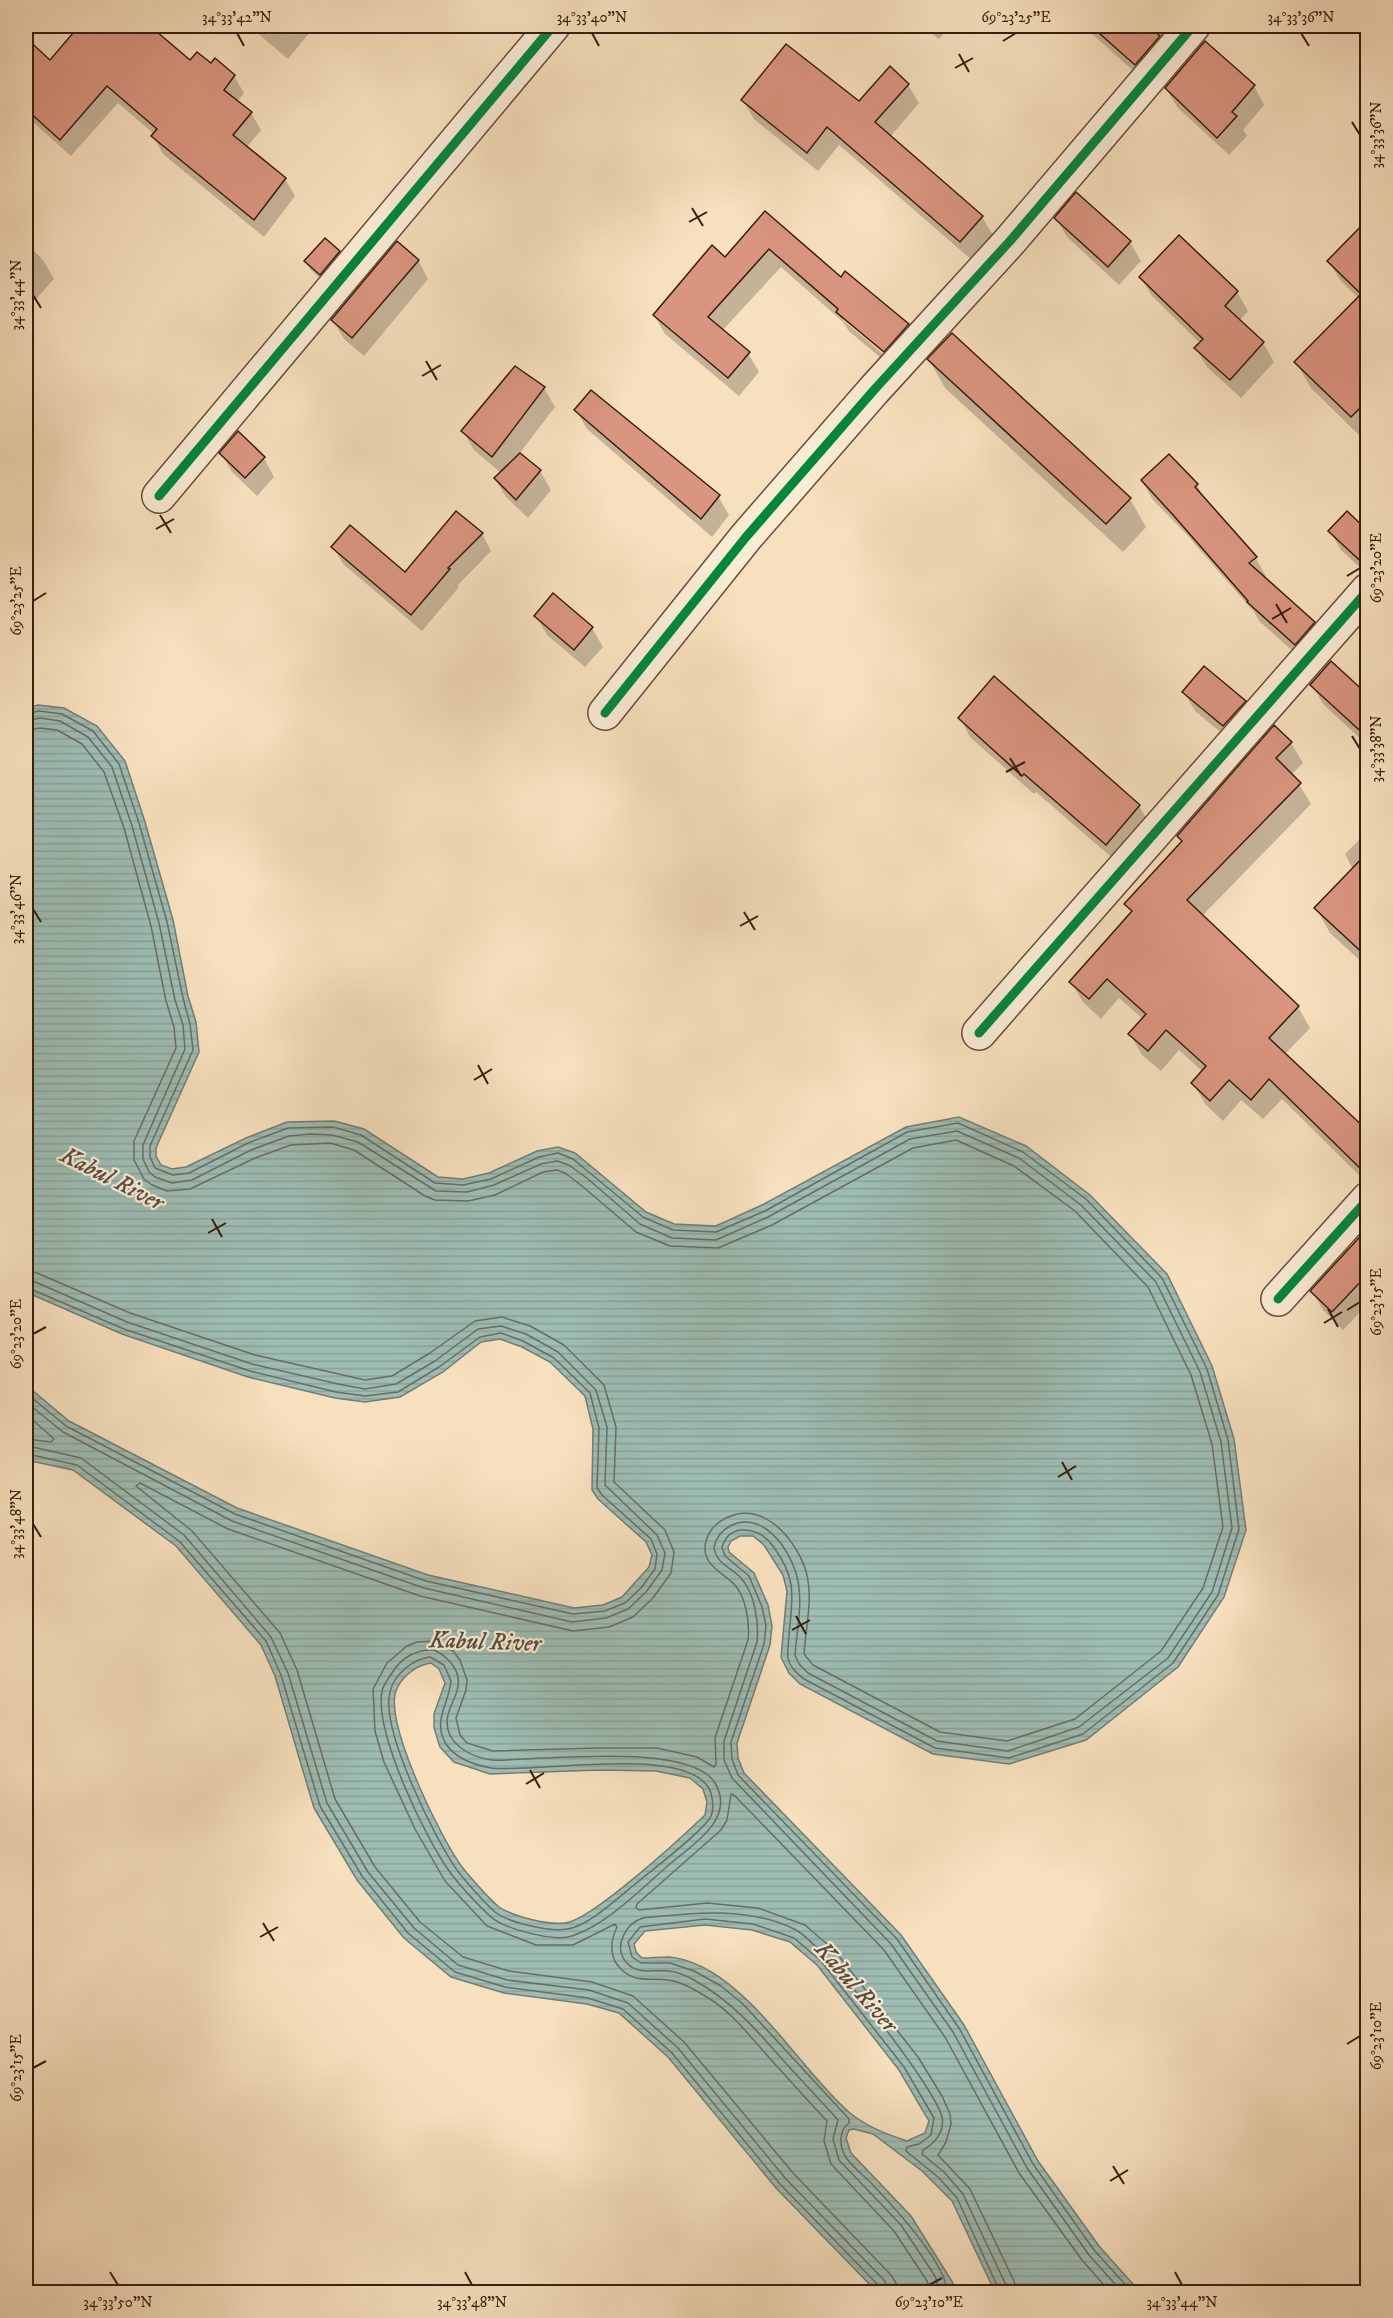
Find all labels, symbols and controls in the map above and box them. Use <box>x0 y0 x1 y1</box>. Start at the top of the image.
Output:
text: 34°33'42"N <box>202 8 272 27</box>
text: 34°33'40"N <box>557 8 627 27</box>
text: 69°23'25"E <box>981 8 1051 27</box>
text: 34°33'36"N <box>1267 8 1335 27</box>
text: 34°33'36"N <box>1367 101 1386 169</box>
text: 34°33'44"N <box>7 259 26 331</box>
text: 69°23'20"E <box>1367 532 1386 603</box>
text: 69°23'25"E <box>7 566 26 636</box>
text: 34°33'38"N <box>1367 716 1386 782</box>
text: 34°33'46"N <box>7 874 26 944</box>
water label: Kabul River <box>54 1140 171 1219</box>
text: 69°23'15"E <box>1367 1268 1386 1336</box>
text: 69°23'20"E <box>7 1298 26 1369</box>
text: 34°33'48"N <box>7 1489 26 1559</box>
water label: Kabul River <box>428 1625 544 1659</box>
water label: Kabul River <box>807 1934 906 2041</box>
text: 69°23'10"E <box>1367 2001 1386 2070</box>
text: 69°23'15"E <box>7 2034 26 2102</box>
text: 34°33'50"N <box>83 2293 153 2312</box>
text: 34°33'48"N <box>437 2293 507 2312</box>
text: 69°23'10"E <box>895 2293 964 2312</box>
text: 34°33'44"N <box>1146 2293 1218 2312</box>

